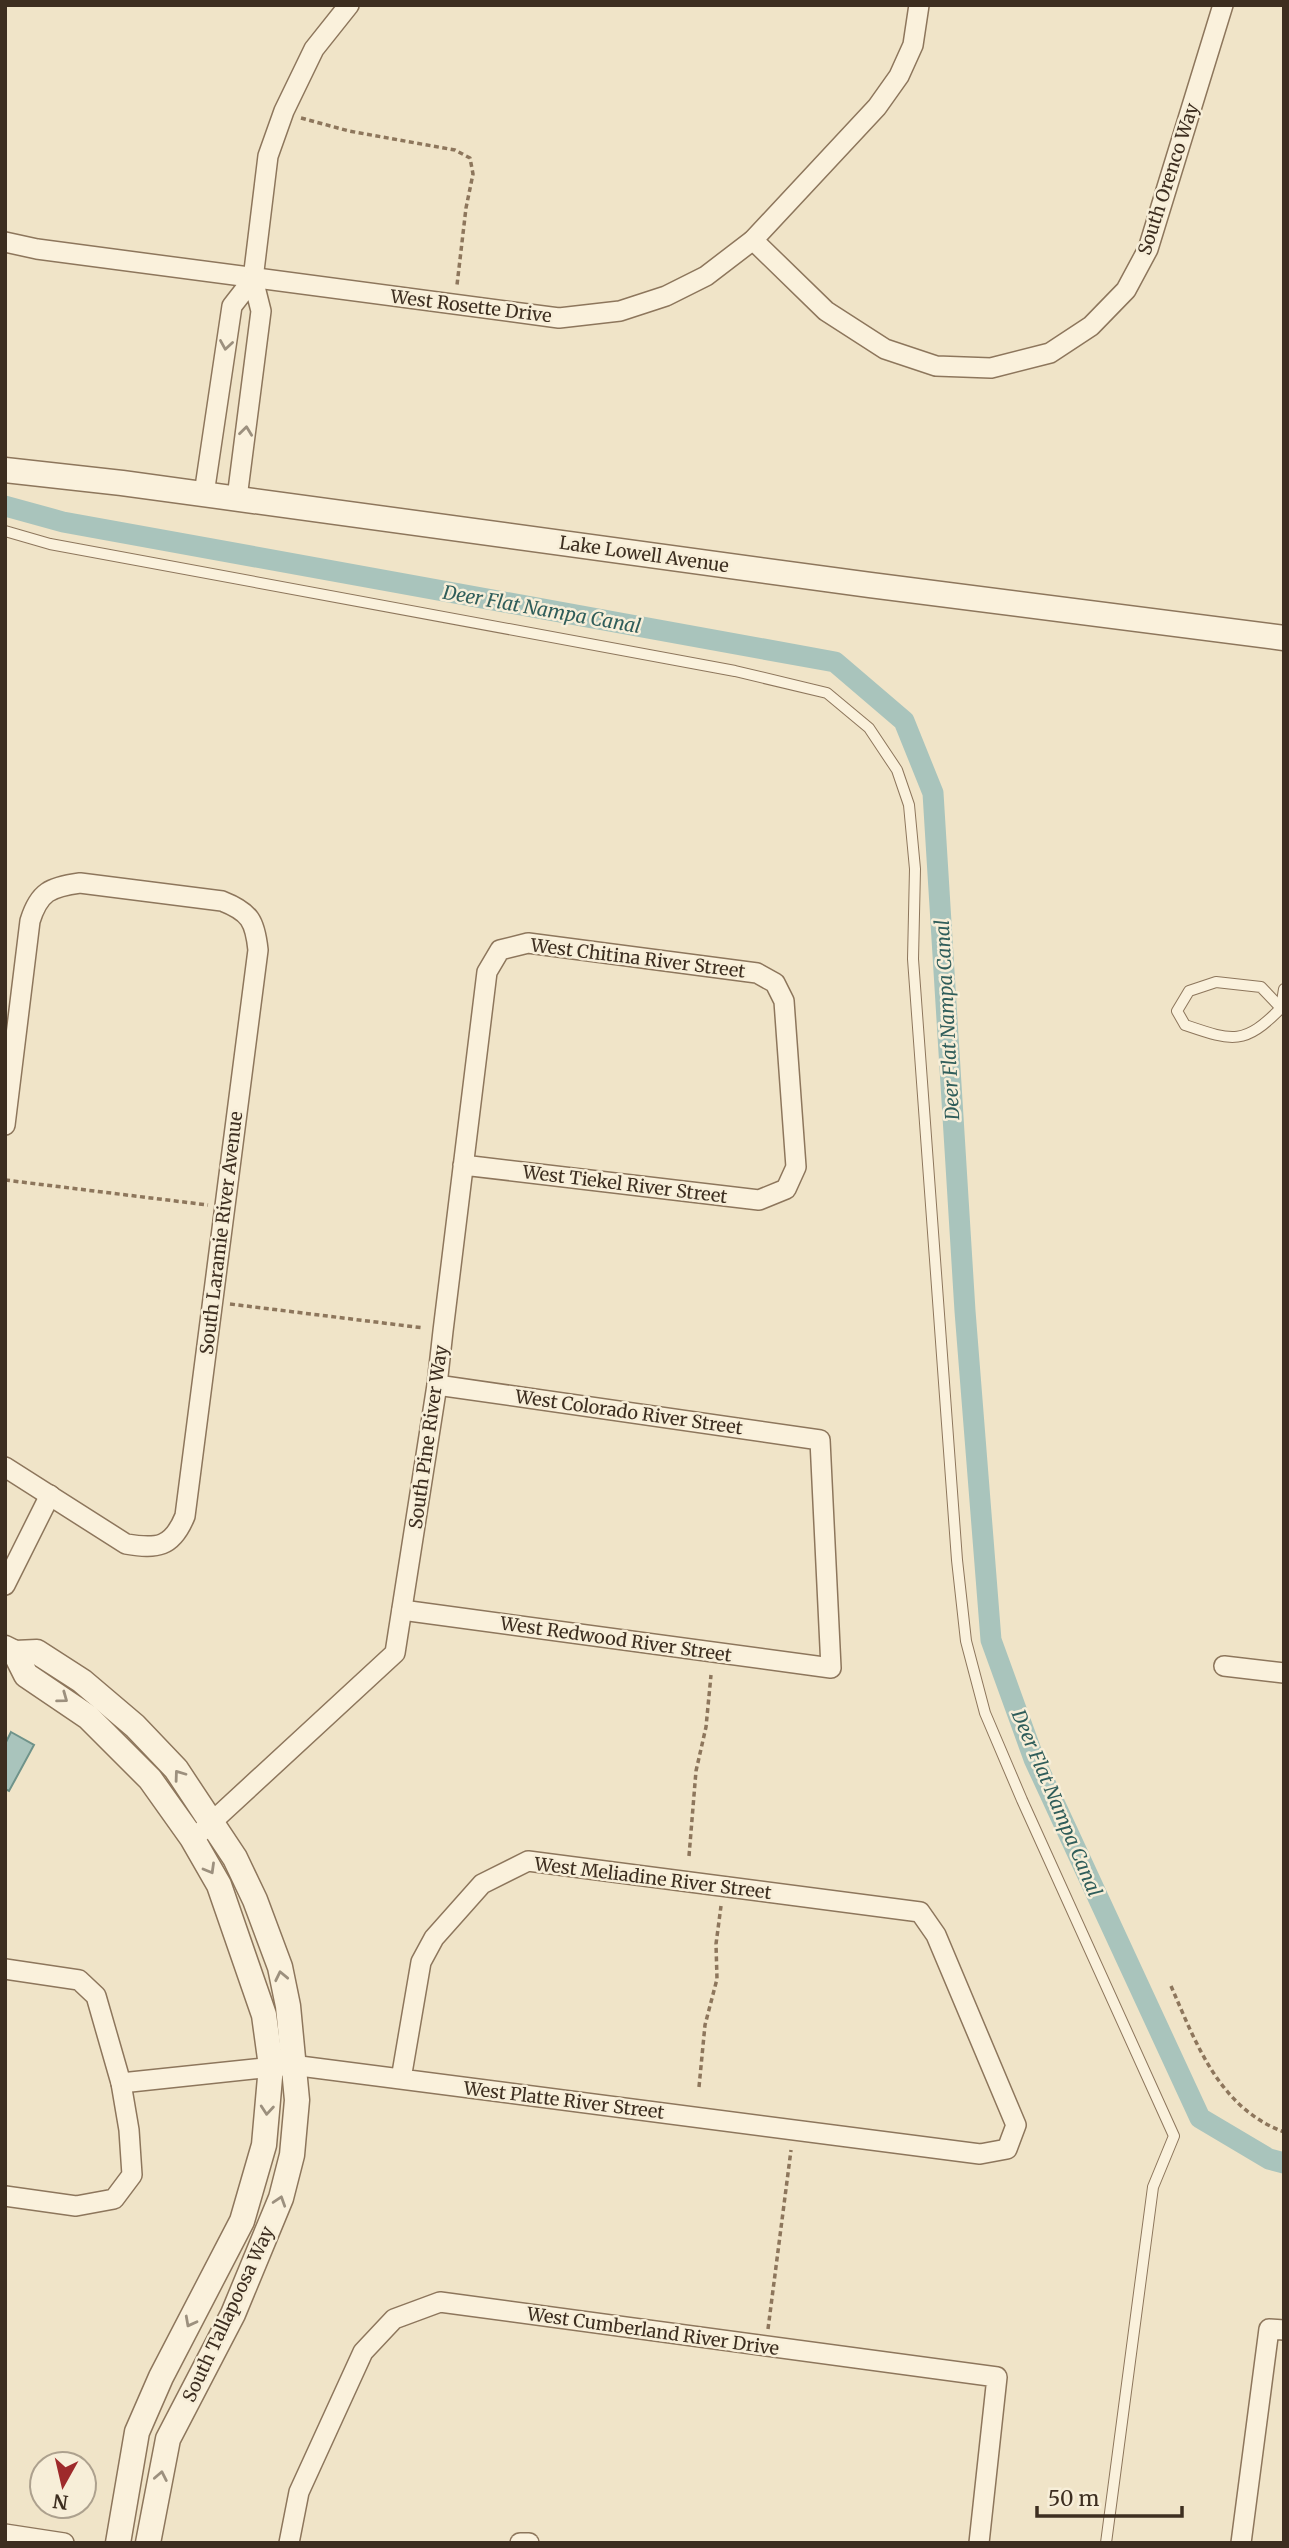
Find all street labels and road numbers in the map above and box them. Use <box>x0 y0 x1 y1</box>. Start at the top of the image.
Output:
street label: South Orenco Way <box>1133 100 1204 258</box>
street label: West Rosette Drive <box>388 285 553 327</box>
street label: Lake Lowell Avenue <box>558 531 730 577</box>
street label: West Chitina River Street <box>528 933 747 983</box>
street label: South Laramie River Avenue <box>195 1110 247 1356</box>
street label: West Tiekel River Street <box>520 1160 729 1208</box>
street label: South Pine River Way <box>404 1343 452 1530</box>
street label: West Colorado River Street <box>513 1385 744 1439</box>
street label: West Redwood River Street <box>498 1611 733 1667</box>
street label: West Meliadine River Street <box>532 1852 773 1904</box>
street label: West Platte River Street <box>461 2076 666 2124</box>
street label: South Tallapoosa Way <box>177 2222 279 2406</box>
street label: West Cumberland River Drive <box>524 2302 781 2360</box>

